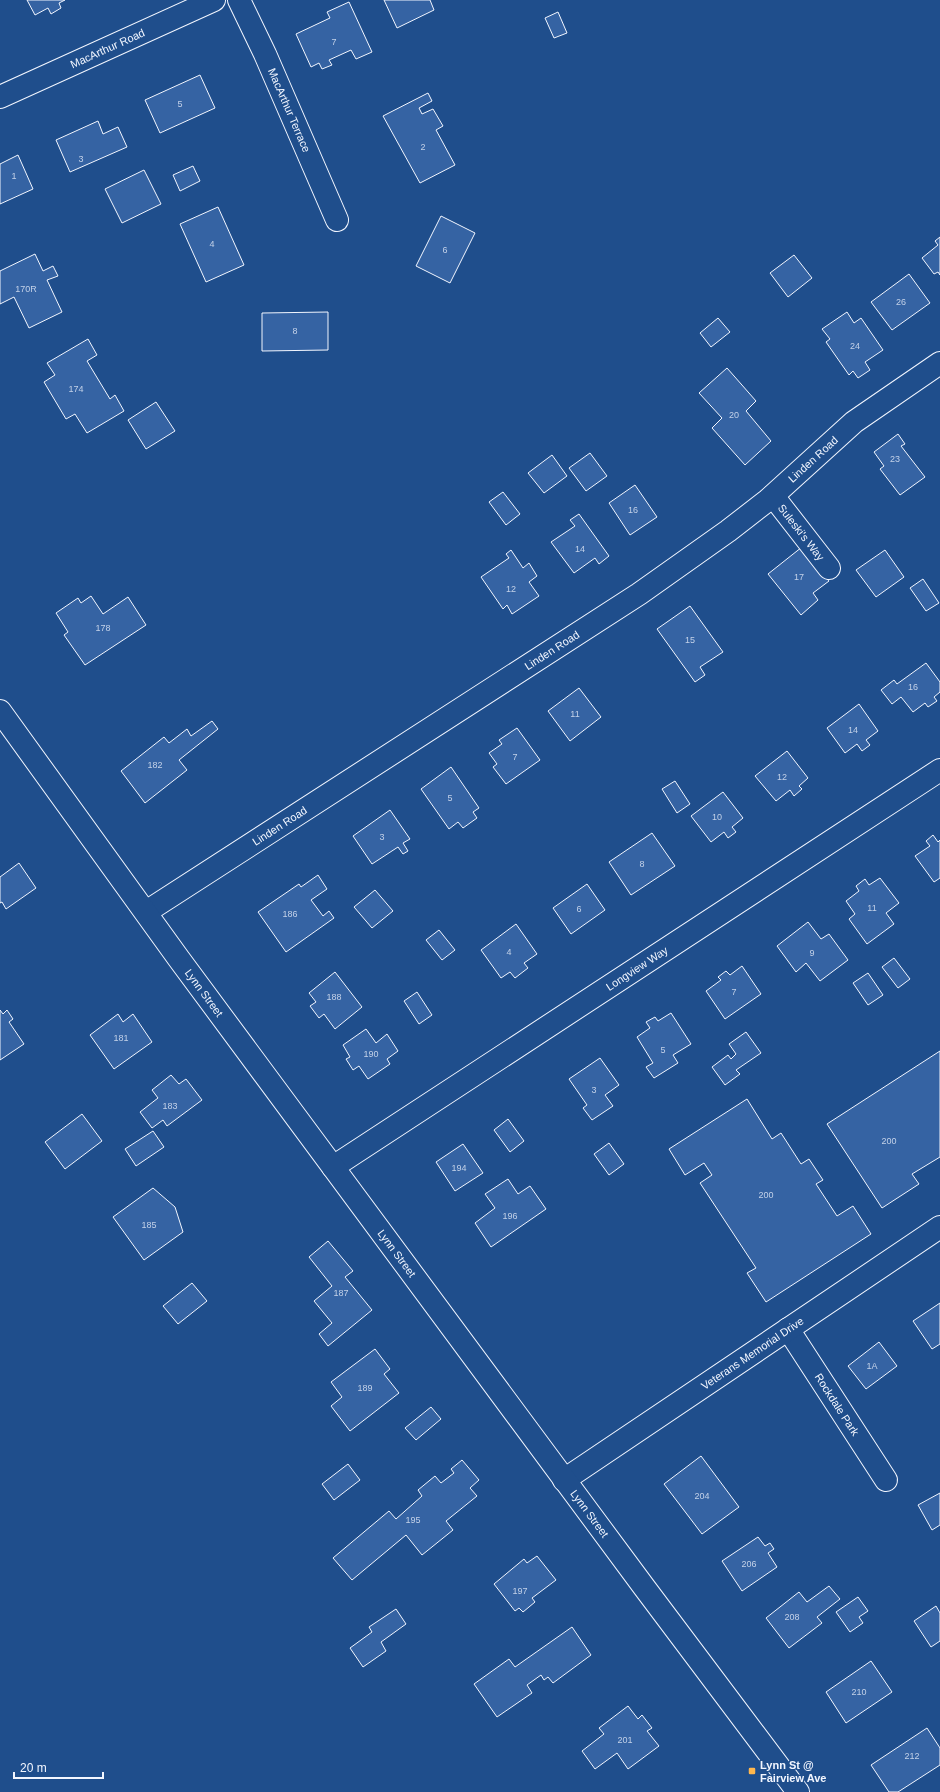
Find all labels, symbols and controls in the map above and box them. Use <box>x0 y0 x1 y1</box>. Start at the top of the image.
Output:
street label: MacArthur Road <box>68 26 146 70</box>
house number: 7 <box>331 37 337 47</box>
street label: MacArthur Terrace <box>266 66 313 154</box>
house number: 5 <box>177 99 183 109</box>
house number: 2 <box>420 142 426 152</box>
house number: 3 <box>78 154 84 164</box>
house number: 1 <box>11 171 17 181</box>
house number: 4 <box>209 239 215 249</box>
house number: 6 <box>442 245 448 255</box>
house number: 170R <box>15 284 37 294</box>
house number: 26 <box>896 297 906 307</box>
house number: 8 <box>292 326 298 336</box>
house number: 24 <box>850 341 860 351</box>
house number: 174 <box>68 384 84 394</box>
house number: 20 <box>729 410 739 420</box>
street label: Linden Road <box>786 434 840 485</box>
house number: 23 <box>890 454 900 464</box>
street label: Suleski's Way <box>776 502 827 563</box>
house number: 16 <box>628 505 638 515</box>
house number: 14 <box>575 544 585 554</box>
house number: 17 <box>794 572 804 582</box>
house number: 12 <box>506 584 516 594</box>
house number: 178 <box>95 623 111 633</box>
street label: Linden Road <box>522 628 581 672</box>
house number: 15 <box>685 635 695 645</box>
house number: 16 <box>908 682 918 692</box>
house number: 11 <box>570 709 580 719</box>
house number: 14 <box>848 725 858 735</box>
house number: 7 <box>512 752 518 762</box>
house number: 182 <box>147 760 163 770</box>
house number: 12 <box>777 772 787 782</box>
house number: 5 <box>447 793 453 803</box>
street label: Linden Road <box>250 804 309 848</box>
house number: 10 <box>712 812 722 822</box>
house number: 3 <box>379 832 385 842</box>
house number: 8 <box>639 859 645 869</box>
house number: 11 <box>867 903 877 913</box>
house number: 6 <box>576 904 582 914</box>
house number: 186 <box>282 909 298 919</box>
street label: Longview Way <box>604 944 670 993</box>
house number: 4 <box>506 947 512 957</box>
house number: 9 <box>809 948 815 958</box>
street label: Lynn Street <box>183 967 226 1019</box>
house number: 7 <box>731 987 737 997</box>
house number: 188 <box>326 992 342 1002</box>
house number: 181 <box>113 1033 129 1043</box>
house number: 5 <box>660 1045 666 1055</box>
house number: 190 <box>363 1049 379 1059</box>
house number: 3 <box>591 1085 597 1095</box>
house number: 183 <box>162 1101 178 1111</box>
house number: 200 <box>881 1136 897 1146</box>
house number: 194 <box>451 1163 467 1173</box>
house number: 200 <box>758 1190 774 1200</box>
house number: 196 <box>502 1211 518 1221</box>
house number: 185 <box>141 1220 157 1230</box>
street label: Lynn Street <box>375 1227 418 1279</box>
house number: 187 <box>333 1288 349 1298</box>
street label: Veterans Memorial Drive <box>699 1315 806 1392</box>
house number: 1A <box>866 1361 878 1371</box>
street label: Rockdale Park <box>812 1371 862 1438</box>
house number: 189 <box>357 1383 373 1393</box>
street label: Lynn Street <box>568 1488 611 1540</box>
house number: 204 <box>694 1491 710 1501</box>
house number: 195 <box>405 1515 421 1525</box>
house number: 206 <box>741 1559 757 1569</box>
house number: 197 <box>512 1586 528 1596</box>
house number: 208 <box>784 1612 800 1622</box>
house number: 210 <box>851 1687 867 1697</box>
house number: 201 <box>617 1735 633 1745</box>
house number: 212 <box>904 1751 920 1761</box>
scale bar <box>14 1754 103 1780</box>
place label: Lynn St @ Fairview Ave <box>760 1759 826 1784</box>
text: 20 m <box>20 1761 47 1775</box>
marker: Lynn St @ Fairview Ave <box>747 1766 757 1776</box>

